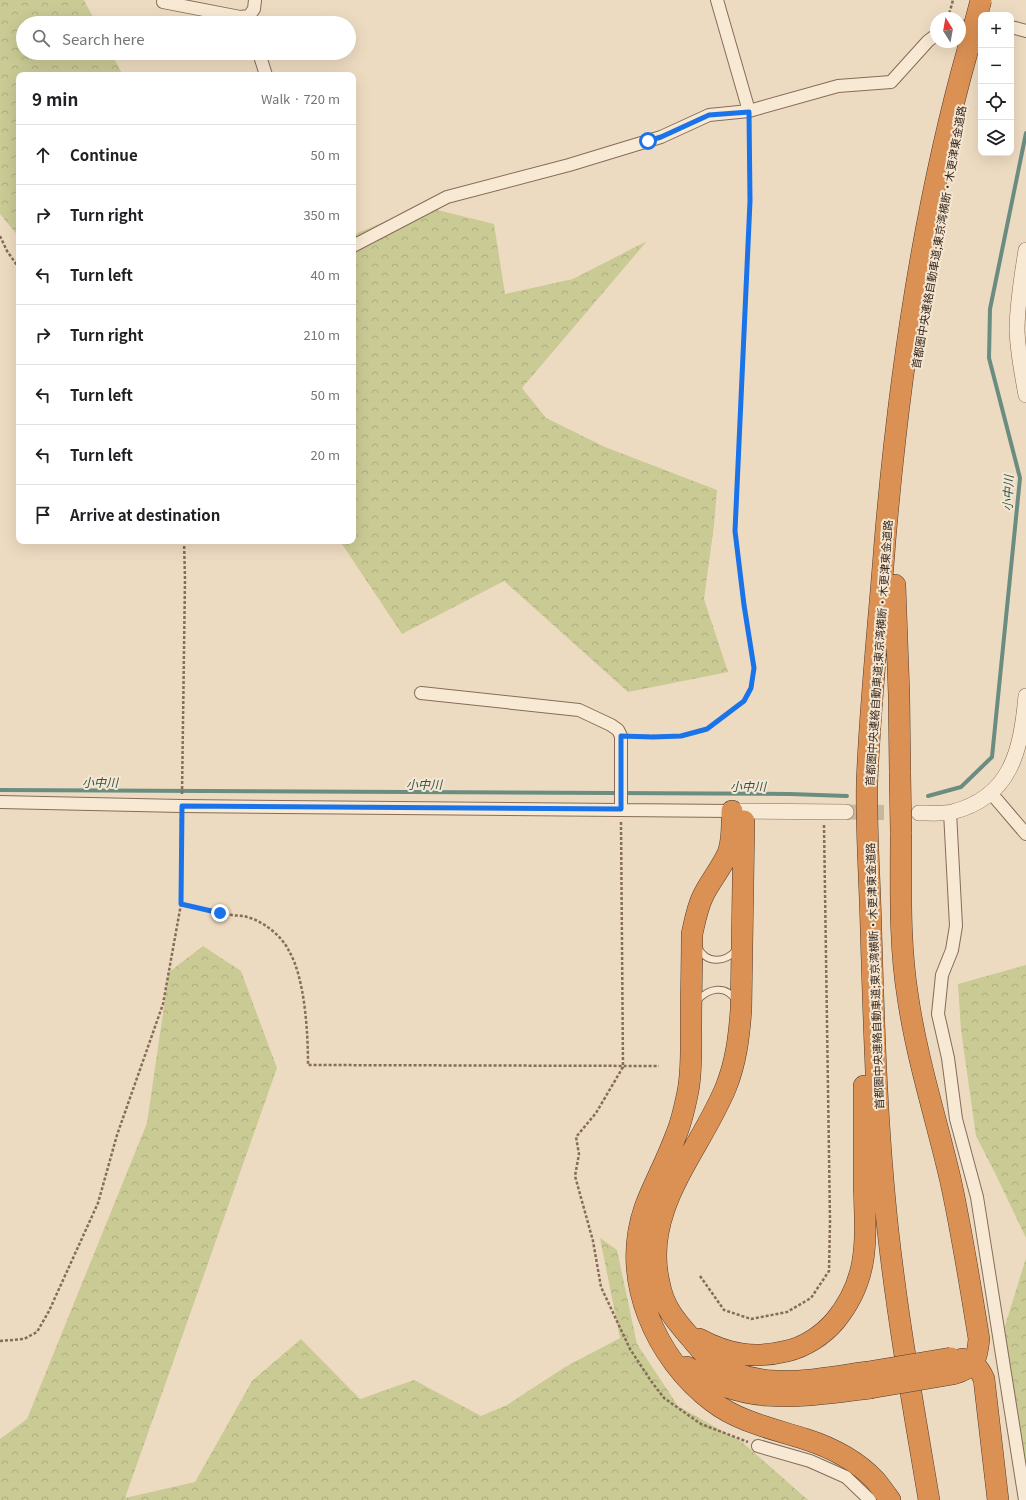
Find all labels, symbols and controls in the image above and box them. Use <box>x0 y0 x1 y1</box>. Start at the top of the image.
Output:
north arrow <box>930 12 966 48</box>
map controls <box>978 12 1014 156</box>
button: + <box>978 12 1014 48</box>
search box <box>16 16 356 60</box>
icon: search <box>30 27 52 49</box>
text: Search here <box>62 28 144 49</box>
button: − <box>978 48 1014 84</box>
button: locate <box>978 84 1014 120</box>
text: 9 min <box>32 86 78 111</box>
text: Walk · 720 m <box>261 89 340 108</box>
street label: 首都圏中央連絡自動車道;東京湾横断・木更津東金道路 <box>907 104 969 370</box>
button: layers <box>978 120 1014 156</box>
route start <box>639 132 657 150</box>
icon: ahead <box>32 144 54 166</box>
text: Continue <box>70 144 138 165</box>
text: 50 m <box>311 145 340 164</box>
icon: right <box>32 204 54 226</box>
text: Turn right <box>70 204 144 225</box>
text: 350 m <box>303 205 340 224</box>
icon: left <box>32 264 54 286</box>
text: Turn left <box>70 264 133 285</box>
text: 40 m <box>311 265 340 284</box>
icon: right <box>32 324 54 346</box>
text: Turn right <box>70 324 144 345</box>
text: 210 m <box>303 325 340 344</box>
icon: left <box>32 384 54 406</box>
text: Turn left <box>70 384 133 405</box>
text: 50 m <box>311 385 340 404</box>
icon: left <box>32 444 54 466</box>
text: Turn left <box>70 444 133 465</box>
text: 20 m <box>311 445 340 464</box>
water label: 小中川 <box>998 473 1016 511</box>
icon: arrive <box>32 504 54 526</box>
text: Arrive at destination <box>70 504 220 525</box>
street label: 首都圏中央連絡自動車道;東京湾横断・木更津東金道路 <box>861 519 895 787</box>
water label: 小中川 <box>82 773 120 790</box>
water label: 小中川 <box>406 775 444 792</box>
water label: 小中川 <box>730 777 768 794</box>
street label: 首都圏中央連絡自動車道;東京湾横断・木更津東金道路 <box>861 842 887 1110</box>
route end <box>211 904 229 922</box>

